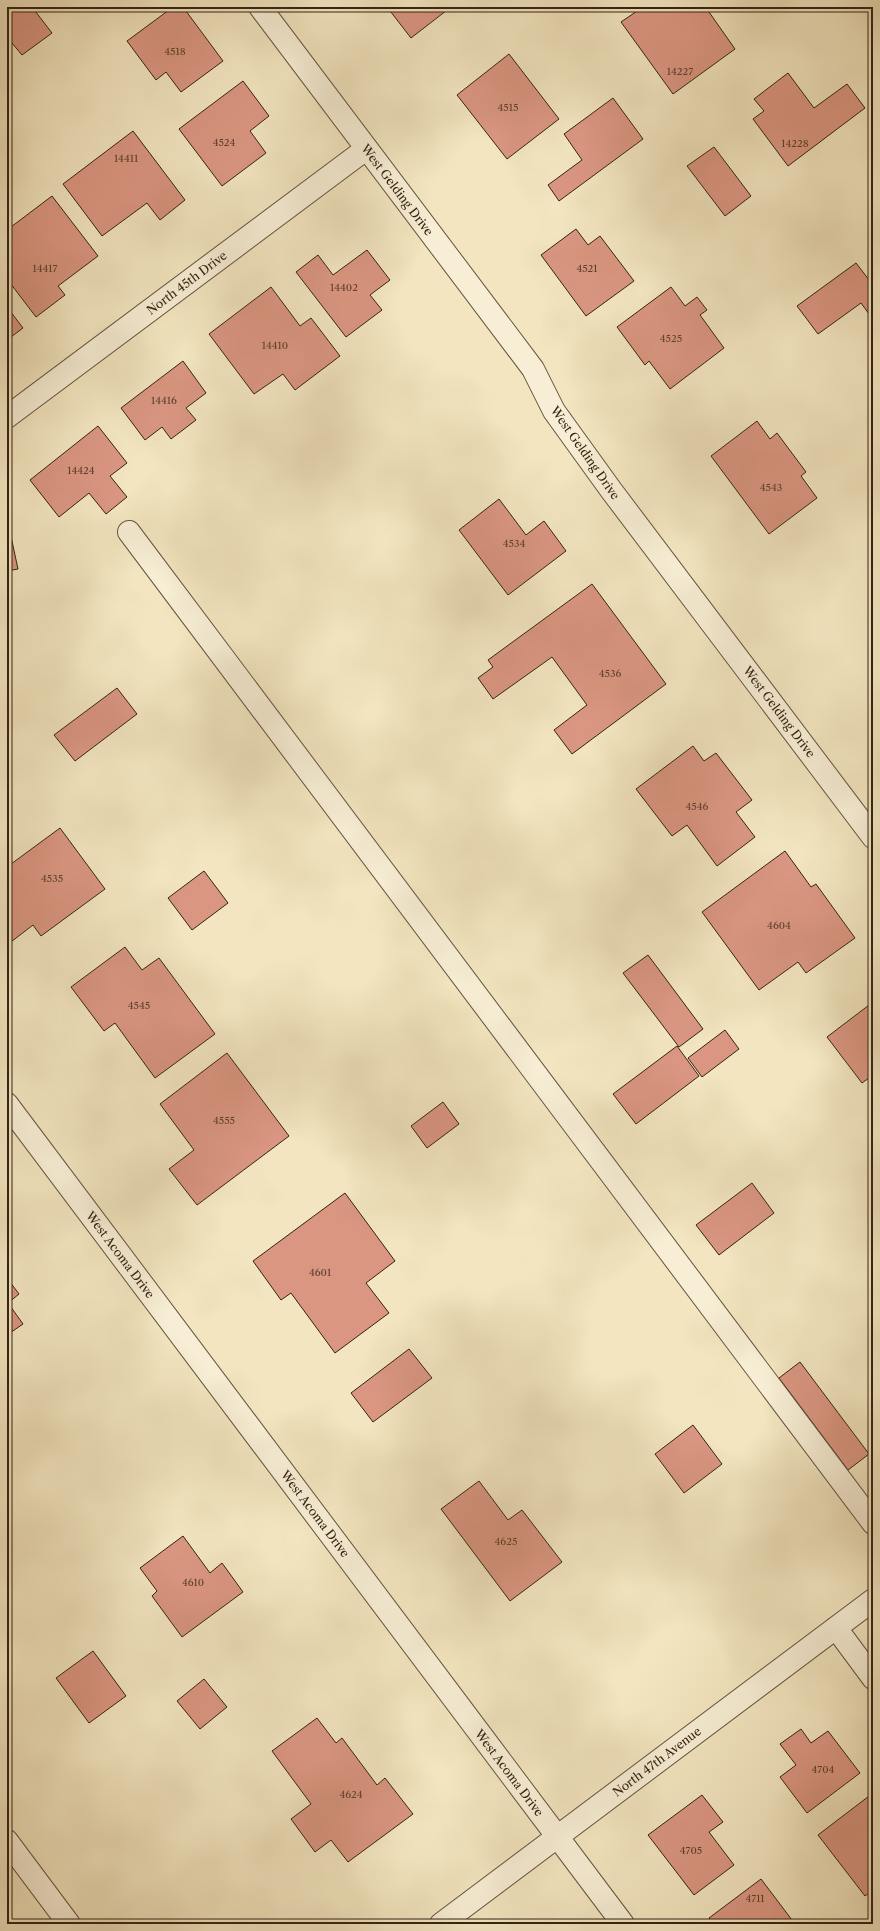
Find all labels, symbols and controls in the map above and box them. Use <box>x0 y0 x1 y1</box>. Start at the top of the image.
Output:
house number: 4518 <box>164 45 186 58</box>
house number: 14227 <box>667 65 693 78</box>
house number: 4515 <box>498 101 518 114</box>
house number: 4524 <box>213 136 236 149</box>
house number: 14228 <box>781 137 809 150</box>
street label: West Gelding Drive <box>358 140 437 239</box>
house number: 14411 <box>114 152 139 165</box>
street label: North 45th Drive <box>144 247 230 318</box>
house number: 14417 <box>33 262 58 275</box>
house number: 4521 <box>576 262 598 275</box>
house number: 14402 <box>330 281 358 294</box>
house number: 4525 <box>660 332 682 345</box>
house number: 14410 <box>262 339 288 352</box>
house number: 14416 <box>151 394 177 407</box>
street label: West Gelding Drive <box>547 402 623 503</box>
house number: 14424 <box>67 464 95 477</box>
house number: 4543 <box>760 481 782 494</box>
house number: 4534 <box>503 537 525 550</box>
street label: West Gelding Drive <box>740 662 819 761</box>
house number: 4536 <box>599 667 621 680</box>
house number: 4546 <box>686 800 709 813</box>
house number: 4535 <box>41 872 63 885</box>
house number: 4604 <box>767 919 791 932</box>
house number: 4545 <box>128 999 150 1012</box>
house number: 4555 <box>213 1114 235 1127</box>
street label: West Acoma Drive <box>82 1207 158 1301</box>
house number: 4601 <box>309 1266 332 1279</box>
street label: West Acoma Drive <box>277 1466 353 1560</box>
house number: 4625 <box>495 1535 517 1548</box>
house number: 4610 <box>182 1576 204 1589</box>
street label: North 47th Avenue <box>609 1723 704 1800</box>
street label: West Acoma Drive <box>471 1725 547 1819</box>
house number: 4704 <box>812 1763 835 1776</box>
house number: 4624 <box>339 1788 363 1801</box>
house number: 4705 <box>680 1844 702 1857</box>
house number: 4711 <box>745 1892 765 1905</box>

